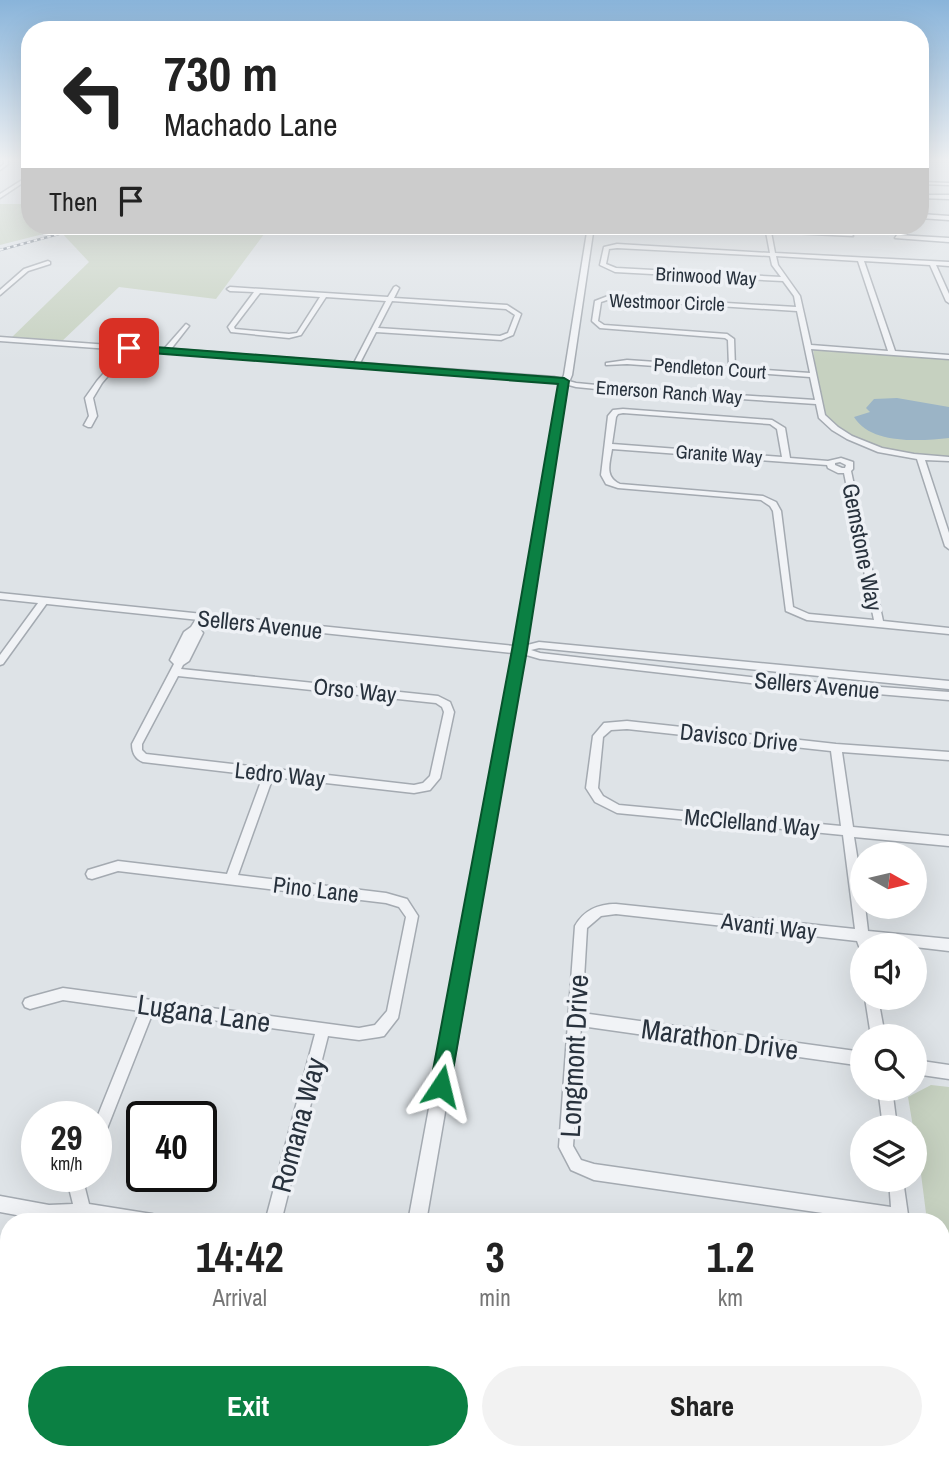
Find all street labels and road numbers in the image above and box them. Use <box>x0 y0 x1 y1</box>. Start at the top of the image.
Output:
street label: Brinwood Way <box>655 260 757 292</box>
street label: Westmoor Circle <box>609 287 725 317</box>
street label: Pendleton Court <box>653 351 768 385</box>
street label: Emerson Ranch Way <box>595 374 743 410</box>
street label: Granite Way <box>675 438 763 470</box>
street label: Gemstone Way <box>835 481 891 614</box>
street label: Sellers Avenue <box>196 602 324 646</box>
street label: Sellers Avenue <box>753 664 881 706</box>
street label: Orso Way <box>312 670 399 710</box>
street label: Davisco Drive <box>678 715 800 759</box>
street label: Ledro Way <box>233 754 327 794</box>
street label: McClelland Way <box>683 801 821 843</box>
street label: Pino Lane <box>271 868 361 910</box>
street label: Avanti Way <box>719 905 819 947</box>
street label: Longmont Drive <box>551 973 597 1139</box>
street label: Lugana Lane <box>135 985 273 1041</box>
street label: Marathon Drive <box>639 1009 801 1069</box>
street label: Romana Way <box>262 1053 334 1197</box>

